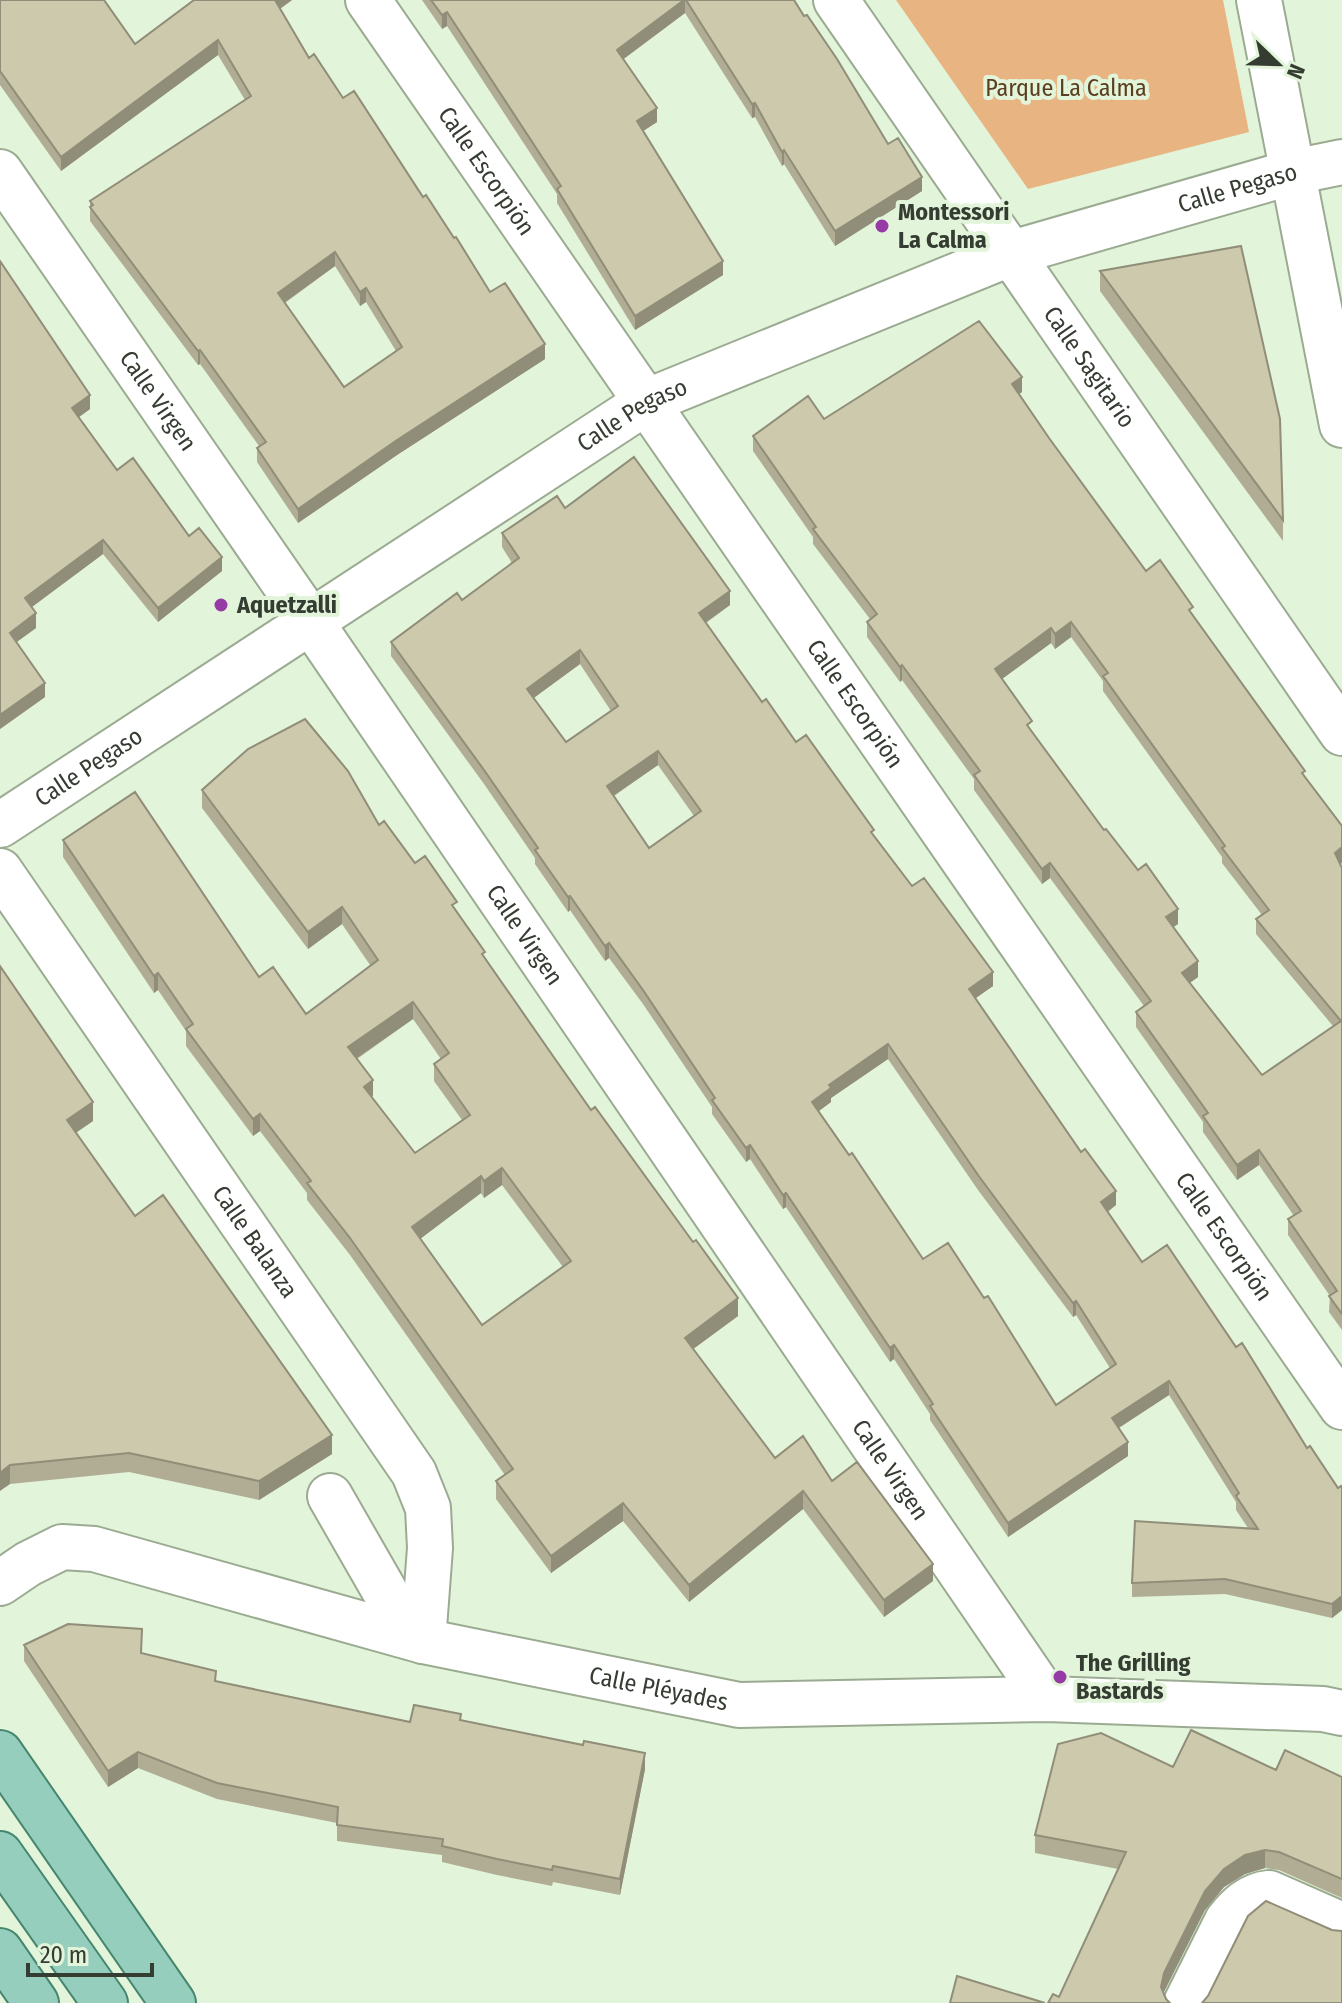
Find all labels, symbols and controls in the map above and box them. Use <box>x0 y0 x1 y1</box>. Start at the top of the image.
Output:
north arrow <box>1238 24 1318 104</box>
text: N <box>1281 60 1311 83</box>
park label: Parque La Calma <box>985 74 1147 102</box>
street label: Calle Escorpión <box>432 101 541 241</box>
street label: Calle Pegaso <box>1175 158 1300 218</box>
place label: Montessori La Calma <box>898 198 1010 254</box>
marker: Montessori La Calma <box>873 217 891 235</box>
street label: Calle Sagitario <box>1038 301 1141 433</box>
street label: Calle Virgen <box>114 345 202 456</box>
street label: Calle Pegaso <box>572 373 691 457</box>
place label: Aquetzalli <box>236 591 337 619</box>
marker: Aquetzalli <box>212 596 230 614</box>
street label: Calle Escorpión <box>801 634 909 773</box>
street label: Calle Pegaso <box>30 722 148 812</box>
street label: Calle Virgen <box>481 879 569 990</box>
street label: Calle Escorpión <box>1170 1167 1278 1306</box>
street label: Calle Balanza <box>207 1180 303 1303</box>
street label: Calle Virgen <box>846 1414 935 1525</box>
place label: The Grilling Bastards <box>1076 1649 1191 1705</box>
street label: Calle Pléyades <box>587 1661 731 1716</box>
marker: The Grilling Bastards <box>1051 1668 1069 1686</box>
scale bar <box>28 1927 152 1977</box>
text: 20 m <box>40 1941 87 1969</box>

